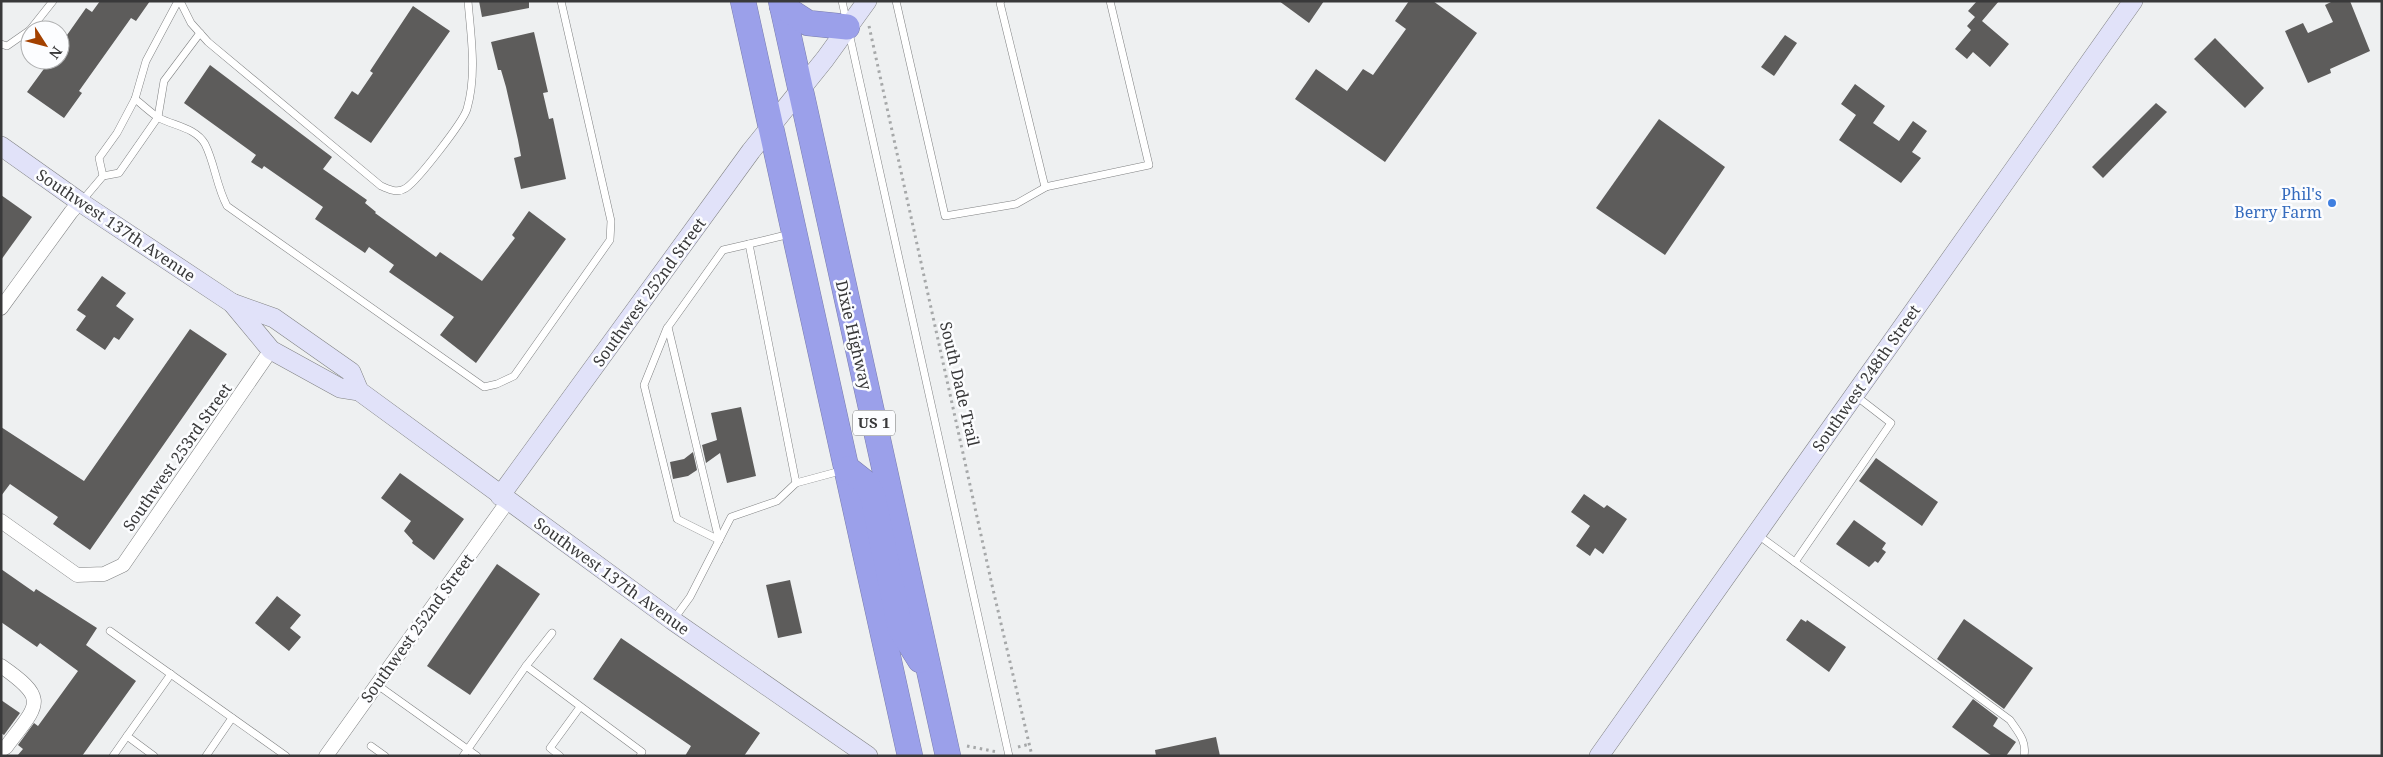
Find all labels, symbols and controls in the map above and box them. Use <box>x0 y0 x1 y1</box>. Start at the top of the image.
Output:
north arrow <box>20 20 70 70</box>
text: N <box>45 43 67 63</box>
street label: Southwest 137th Avenue <box>32 164 200 286</box>
place label: Phil's Berry Farm <box>2234 183 2322 223</box>
marker: Phil's Berry Farm <box>2326 197 2338 209</box>
street label: Southwest 252nd Street <box>587 213 711 371</box>
street label: Dixie Highway <box>831 278 878 393</box>
street label: Southwest 248th Street <box>1807 300 1925 456</box>
street label: South Dade Trail <box>935 319 985 449</box>
street label: Southwest 253rd Street <box>117 378 237 535</box>
road number: US 1 <box>853 410 895 436</box>
street label: Southwest 137th Avenue <box>530 512 694 640</box>
street label: Southwest 252nd Street <box>355 549 479 707</box>

